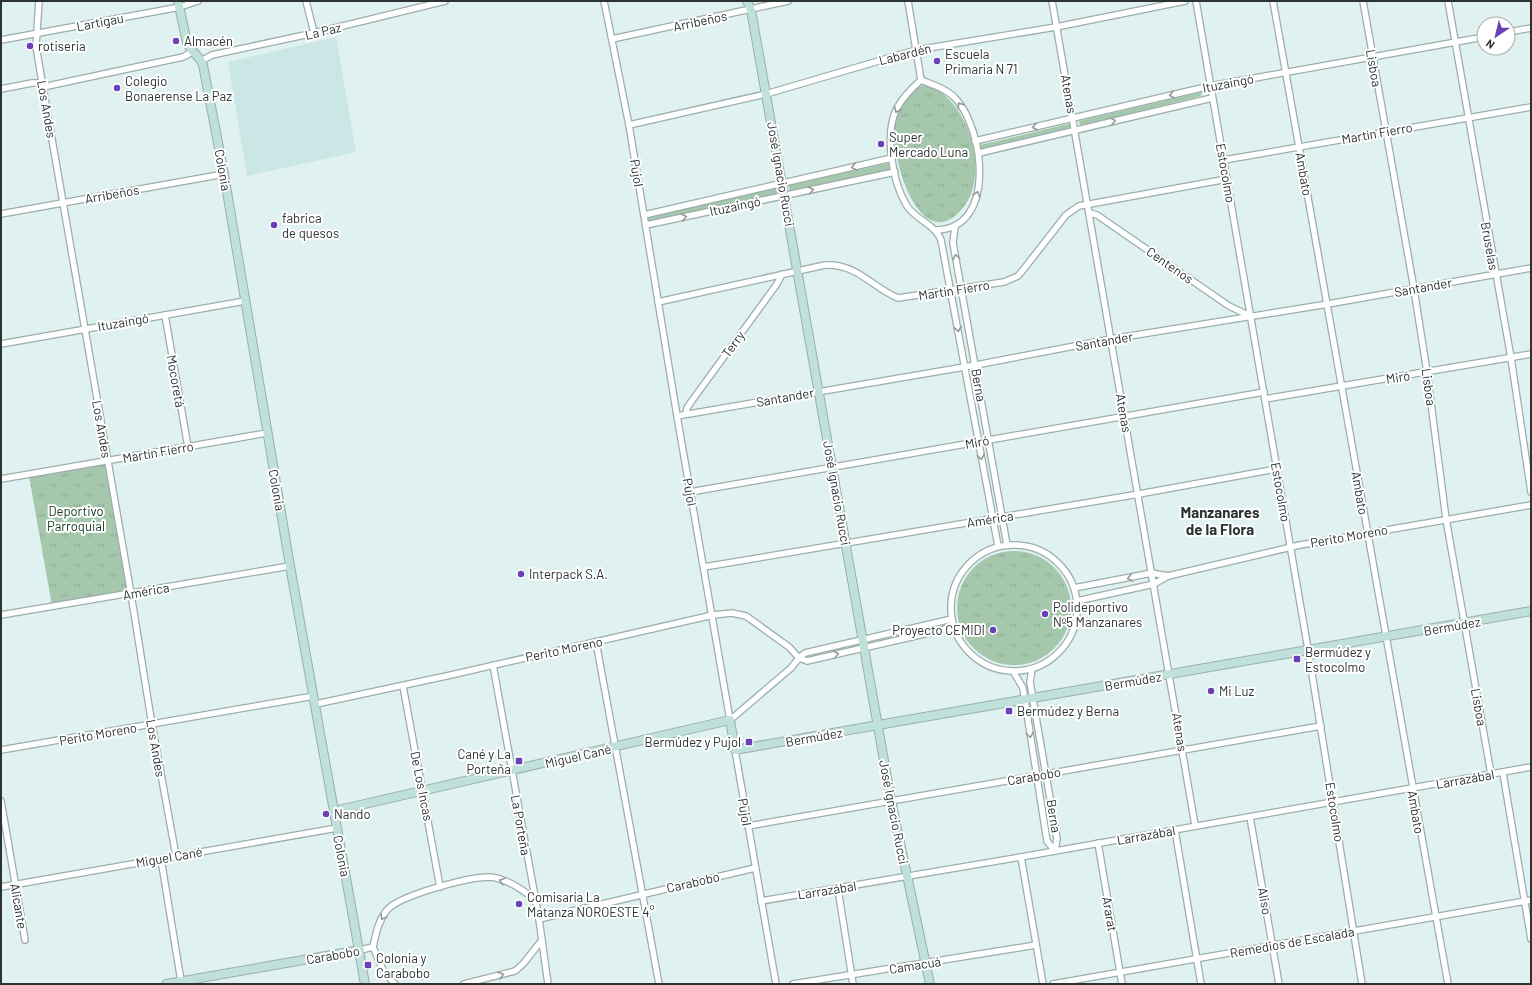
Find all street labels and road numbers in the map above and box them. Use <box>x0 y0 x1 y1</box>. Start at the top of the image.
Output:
street label: Arribeños <box>671 7 729 35</box>
street label: Lartigau <box>75 10 125 34</box>
street label: La Paz <box>303 19 343 43</box>
street label: Labardén <box>877 40 933 68</box>
street label: Lisboa <box>1363 48 1385 88</box>
street label: Ituzaingó <box>1201 70 1255 96</box>
street label: Atenas <box>1058 73 1080 115</box>
street label: Los Andes <box>34 79 60 139</box>
street label: Martín Fierro <box>1340 119 1414 147</box>
street label: José Ignacio Rucci <box>764 121 798 227</box>
street label: Estocolmo <box>1213 142 1239 204</box>
street label: Colonia <box>211 148 235 192</box>
street label: Ambato <box>1292 151 1316 197</box>
street label: Pujol <box>627 158 647 188</box>
street label: Arribeños <box>84 181 140 207</box>
street label: Ituzaingó <box>708 193 762 219</box>
street label: Bruselas <box>1478 221 1502 271</box>
street label: Centenos <box>1143 243 1197 287</box>
street label: Santander <box>1393 274 1453 300</box>
street label: Martín Fierro <box>917 276 991 304</box>
street label: Ituzaingó <box>96 310 150 334</box>
street label: Terry <box>718 327 748 361</box>
street label: Santander <box>1074 328 1134 354</box>
street label: Mocoretá <box>164 353 188 409</box>
street label: Berna <box>968 367 990 403</box>
street label: Miró <box>1385 367 1411 387</box>
street label: Lisboa <box>1418 367 1440 407</box>
street label: Santander <box>755 384 815 410</box>
street label: Atenas <box>1113 392 1135 434</box>
street label: Los Andes <box>89 399 115 459</box>
street label: Miró <box>964 432 990 452</box>
street label: Martín Fierro <box>121 438 195 466</box>
street label: José Ignacio Rucci <box>820 440 854 546</box>
street label: Estocolmo <box>1268 461 1294 523</box>
street label: Colonia <box>265 468 289 512</box>
street label: Ambato <box>1348 470 1372 516</box>
street label: Pujol <box>680 477 700 507</box>
street label: América <box>966 507 1014 531</box>
street label: Perito Moreno <box>1309 521 1389 551</box>
street label: América <box>121 579 171 603</box>
street label: Bermúdez <box>1422 613 1482 639</box>
street label: Perito Moreno <box>524 633 604 665</box>
street label: Bermúdez <box>1103 668 1163 694</box>
street label: Lisboa <box>1468 687 1490 727</box>
street label: Atenas <box>1169 711 1191 753</box>
street label: Los Andes <box>143 718 169 778</box>
street label: Perito Moreno <box>58 719 138 749</box>
street label: Bermúdez <box>784 724 844 750</box>
street label: Miguel Cané <box>543 741 613 771</box>
street label: De Los Incas <box>407 750 437 822</box>
street label: José Ignacio Rucci <box>876 759 912 865</box>
street label: Carabobo <box>1006 763 1062 789</box>
street label: Larrazábal <box>1434 766 1496 792</box>
street label: Estocolmo <box>1322 781 1348 843</box>
street label: Ambato <box>1404 789 1428 835</box>
street label: La Porteña <box>508 793 534 857</box>
street label: Pujol <box>735 797 755 827</box>
street label: Berna <box>1043 798 1065 834</box>
street label: Larrazábal <box>1115 822 1177 848</box>
street label: Colonia <box>330 834 354 878</box>
street label: Miguel Cané <box>134 843 204 871</box>
street label: Carabobo <box>665 868 721 896</box>
street label: Larrazábal <box>796 877 858 903</box>
street label: Alicante <box>7 882 31 930</box>
street label: Aliso <box>1255 886 1275 916</box>
street label: Ararat <box>1099 895 1121 933</box>
street label: Remedios de Escalada <box>1228 923 1356 961</box>
street label: Carabobo <box>305 942 361 968</box>
street label: Camacuá <box>888 953 942 977</box>

